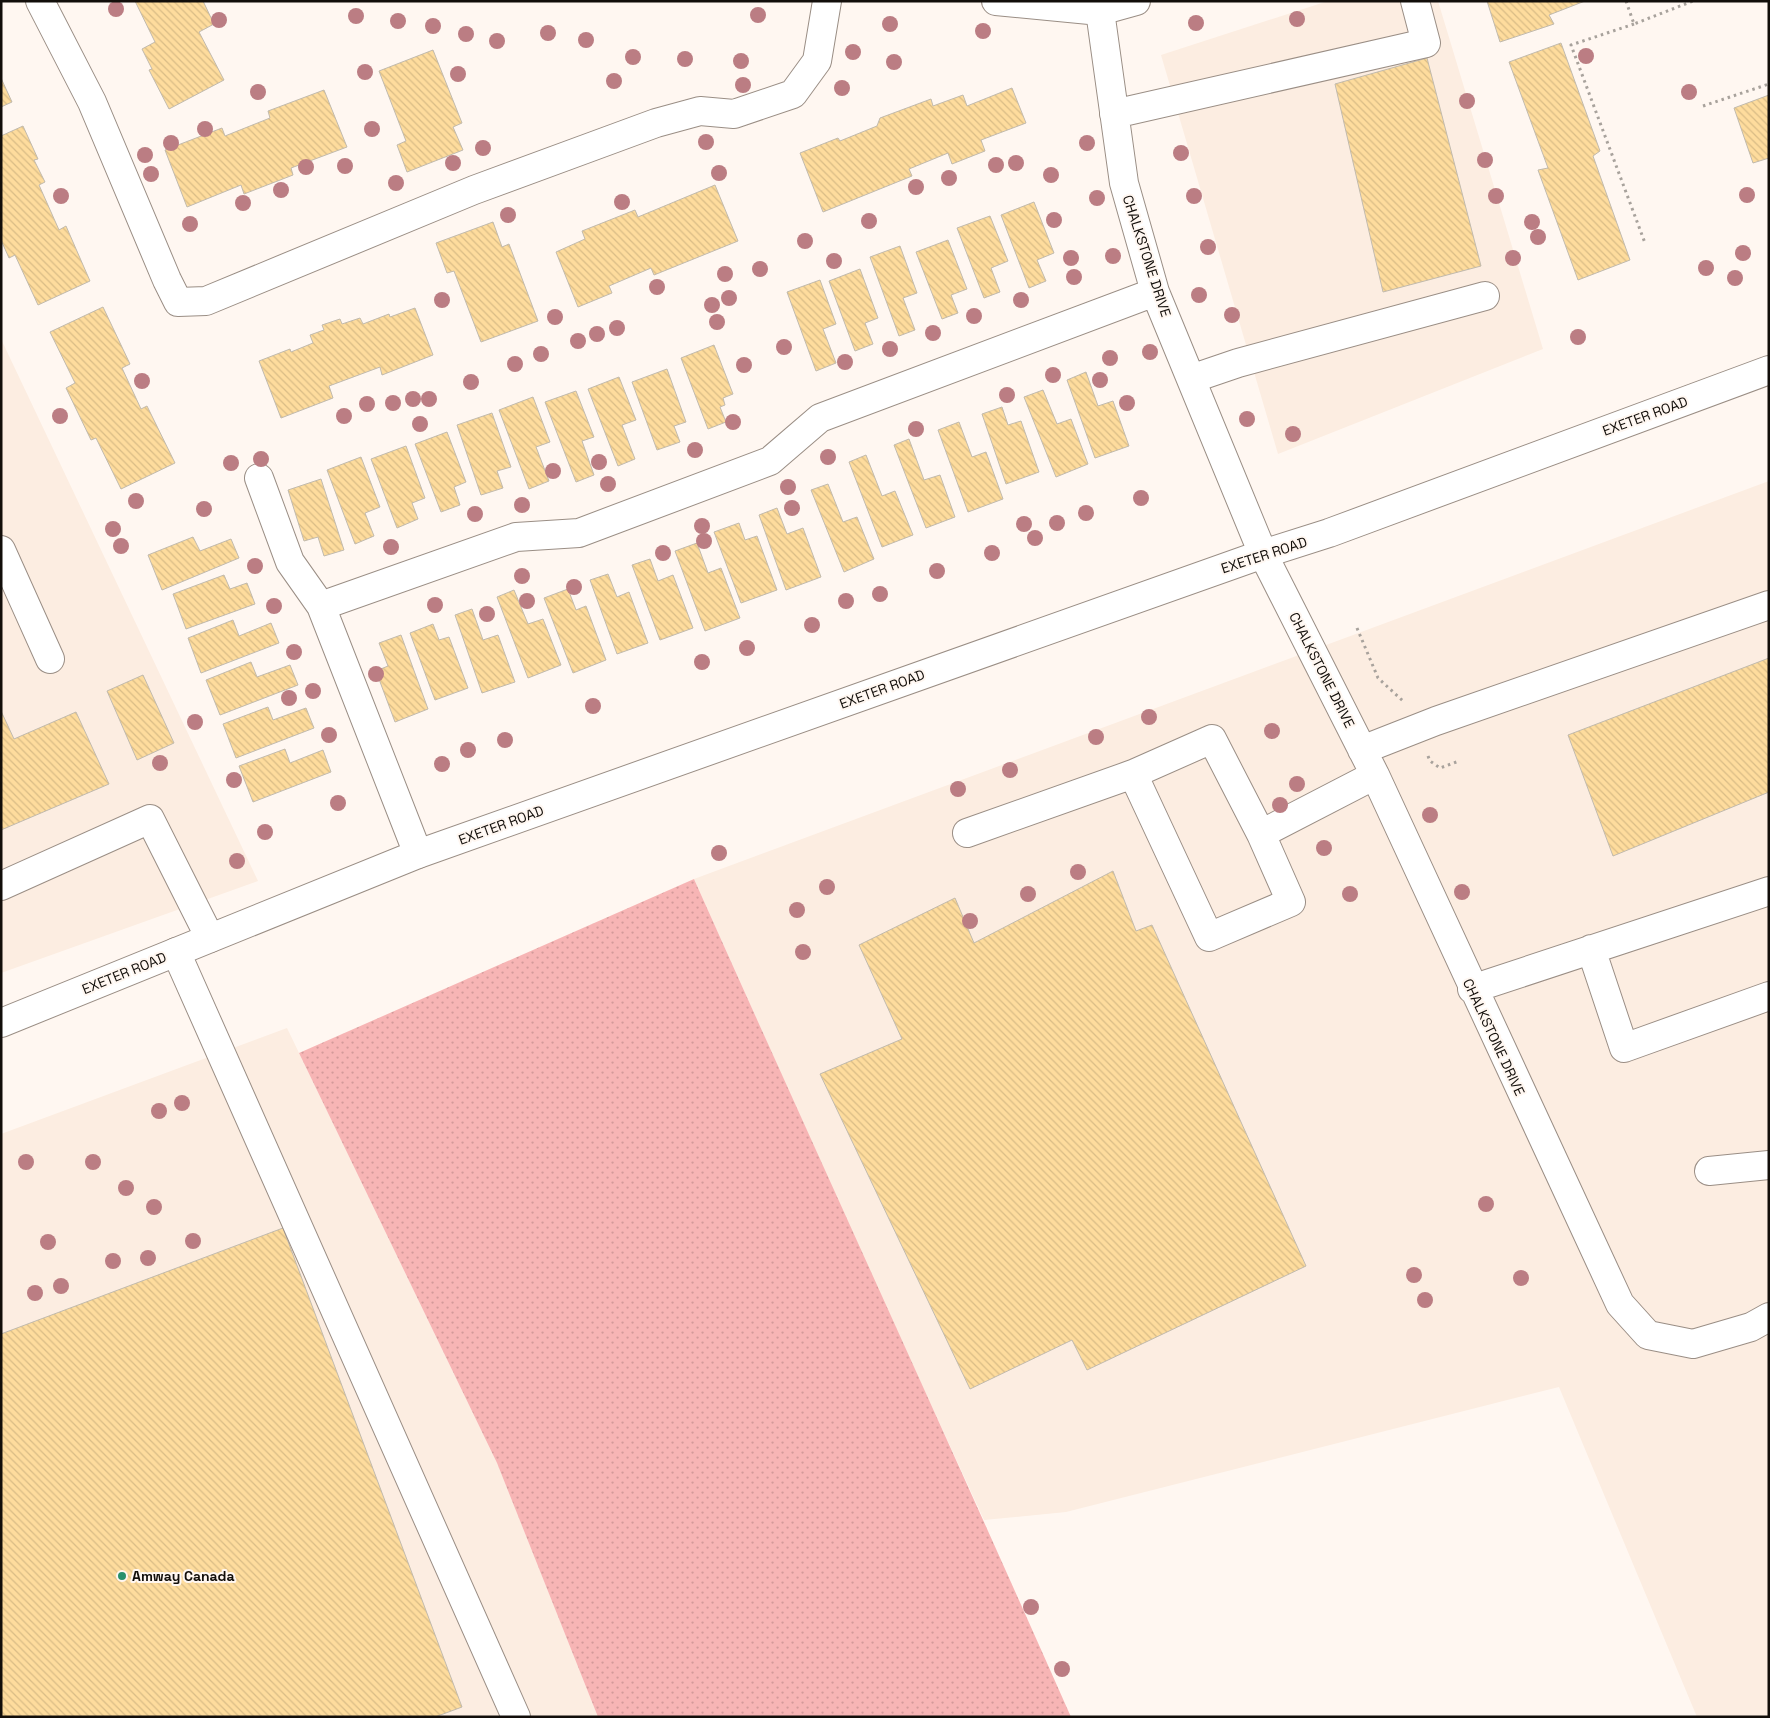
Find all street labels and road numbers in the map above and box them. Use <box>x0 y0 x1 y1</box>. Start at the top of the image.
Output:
street label: CHALKSTONE DRIVE <box>1119 193 1175 319</box>
street label: EXETER ROAD <box>1600 392 1690 440</box>
street label: EXETER ROAD <box>1219 533 1309 577</box>
street label: CHALKSTONE DRIVE <box>1285 609 1359 731</box>
street label: EXETER ROAD <box>837 665 927 713</box>
street label: EXETER ROAD <box>456 801 546 849</box>
street label: EXETER ROAD <box>79 948 169 998</box>
street label: CHALKSTONE DRIVE <box>1459 976 1529 1099</box>

